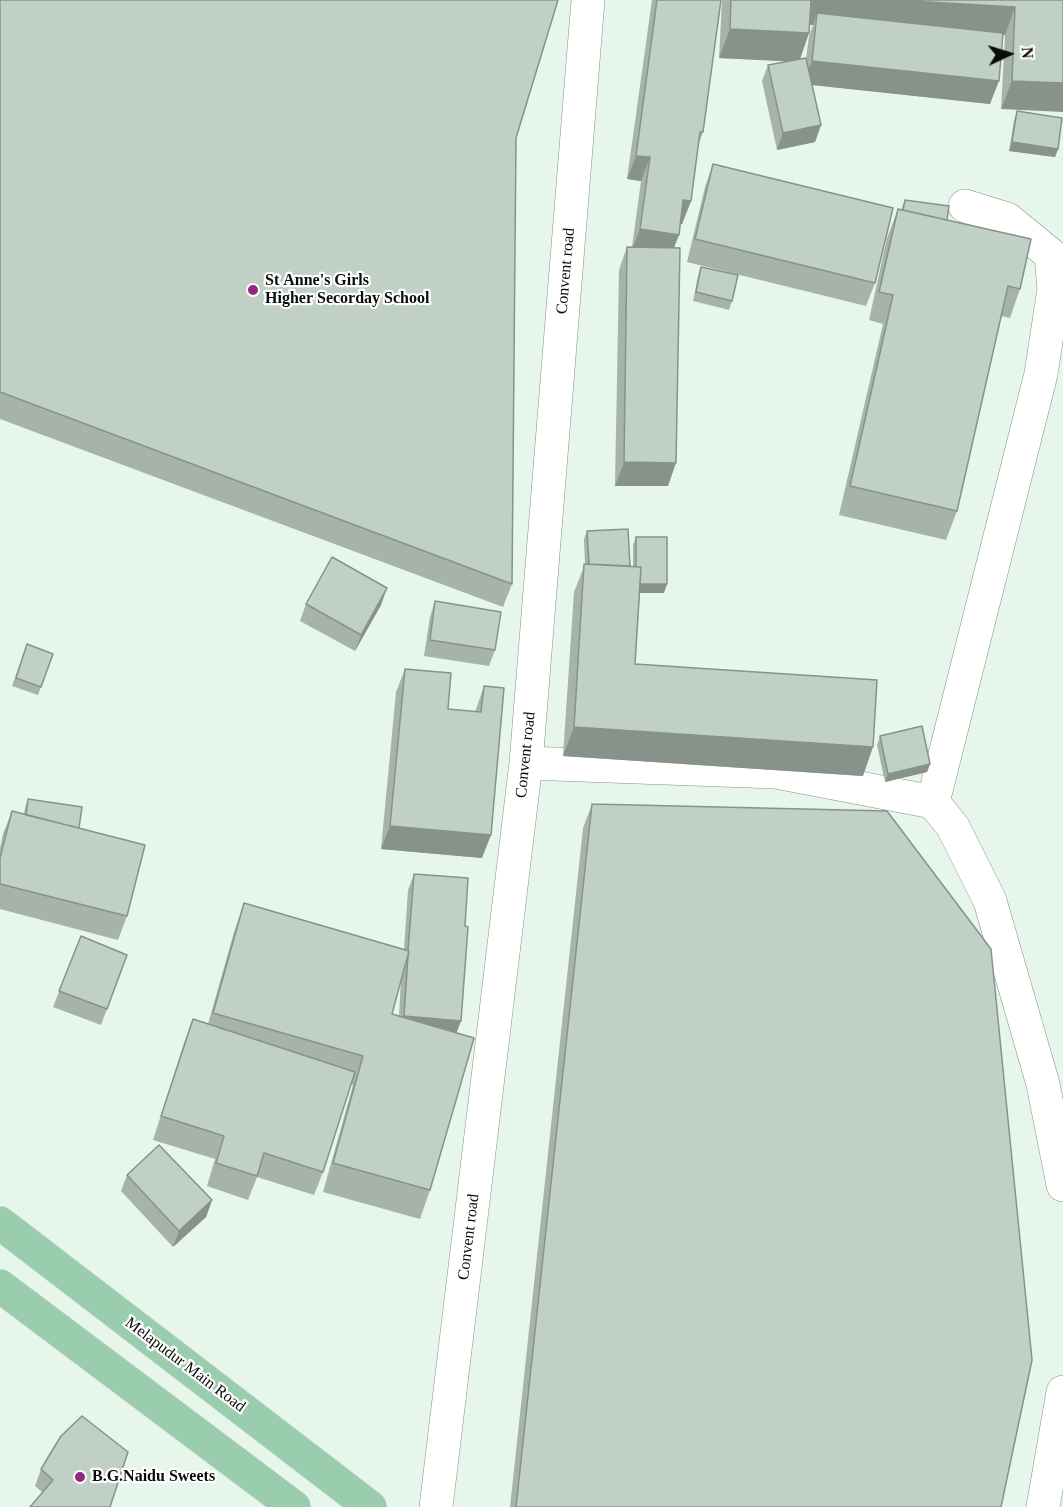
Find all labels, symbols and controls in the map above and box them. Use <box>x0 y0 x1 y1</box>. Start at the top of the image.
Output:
north arrow <box>979 24 1039 84</box>
text: N <box>1019 46 1036 59</box>
street label: Convent road <box>553 227 579 315</box>
place label: St Anne's Girls Higher Secorday School <box>265 271 429 309</box>
marker: St Anne's Girls Higher Secorday School <box>246 283 260 297</box>
street label: Convent road <box>512 711 540 799</box>
street label: Convent road <box>454 1193 484 1281</box>
street label: Melapudur Main Road <box>121 1313 249 1417</box>
place label: B.G.Naidu Sweets <box>92 1467 215 1487</box>
marker: B.G.Naidu Sweets <box>73 1470 87 1484</box>

